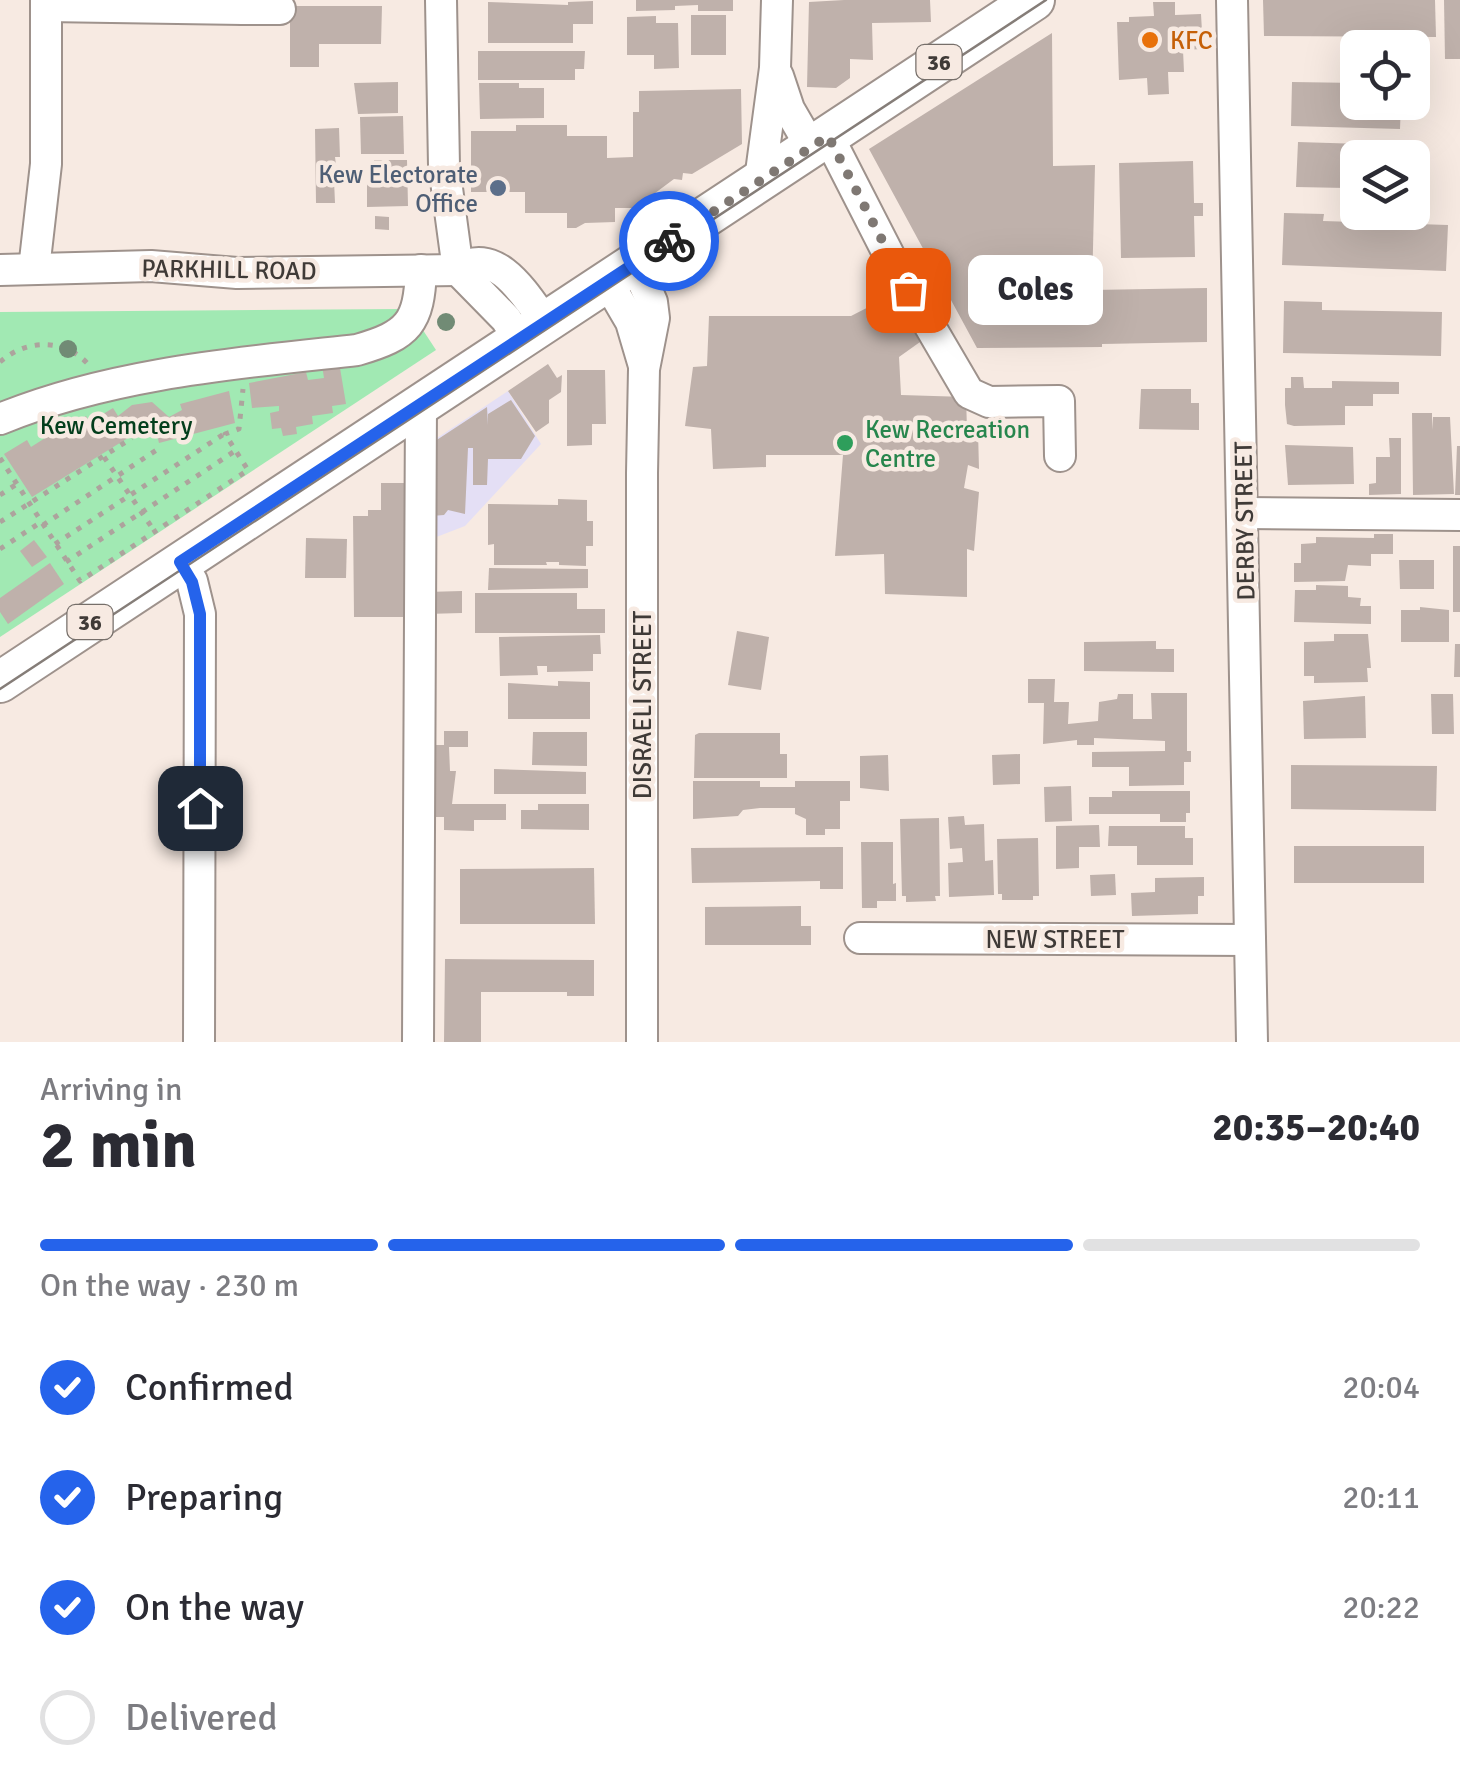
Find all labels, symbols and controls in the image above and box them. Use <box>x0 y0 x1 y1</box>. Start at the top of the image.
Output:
place label: KFC <box>1170 25 1213 56</box>
marker: KFC <box>1139 29 1161 51</box>
map controls <box>1340 30 1430 230</box>
button: locate <box>1340 30 1430 120</box>
road number: 36 <box>916 45 962 79</box>
button: layers <box>1340 140 1430 230</box>
place label: Kew Electorate Office <box>318 159 478 219</box>
marker: Kew Electorate Office <box>487 177 509 199</box>
courier <box>619 191 719 291</box>
icon: bike <box>642 214 697 269</box>
pin <box>866 248 951 333</box>
street label: PARKHILL ROAD <box>141 252 317 287</box>
callout: Coles <box>968 255 1103 325</box>
icon: bag <box>881 263 936 318</box>
text: Coles <box>998 270 1073 309</box>
park label: Kew Cemetery <box>40 410 193 441</box>
place label: Kew Recreation Centre <box>865 414 1030 474</box>
marker: Kew Recreation Centre <box>834 432 856 454</box>
street label: DERBY STREET <box>1228 440 1261 601</box>
road number: 36 <box>68 605 112 639</box>
street label: DISRAELI STREET <box>627 610 658 799</box>
pin <box>158 766 243 851</box>
icon: home <box>173 781 228 836</box>
street label: NEW STREET <box>985 924 1125 955</box>
text: Arriving in <box>40 1070 182 1109</box>
text: 20:35–20:40 <box>1212 1104 1420 1151</box>
text: 2 min <box>40 1106 197 1186</box>
text: On the way · 230 m <box>40 1266 299 1305</box>
icon: check <box>40 1360 95 1415</box>
text: Confirmed <box>125 1364 294 1411</box>
text: 20:04 <box>1342 1368 1420 1407</box>
icon: check <box>40 1470 95 1525</box>
text: Preparing <box>125 1474 283 1521</box>
text: 20:11 <box>1342 1478 1420 1517</box>
icon: check <box>40 1580 95 1635</box>
text: On the way <box>125 1584 304 1631</box>
text: 20:22 <box>1342 1588 1420 1627</box>
text: Delivered <box>125 1694 278 1741</box>

